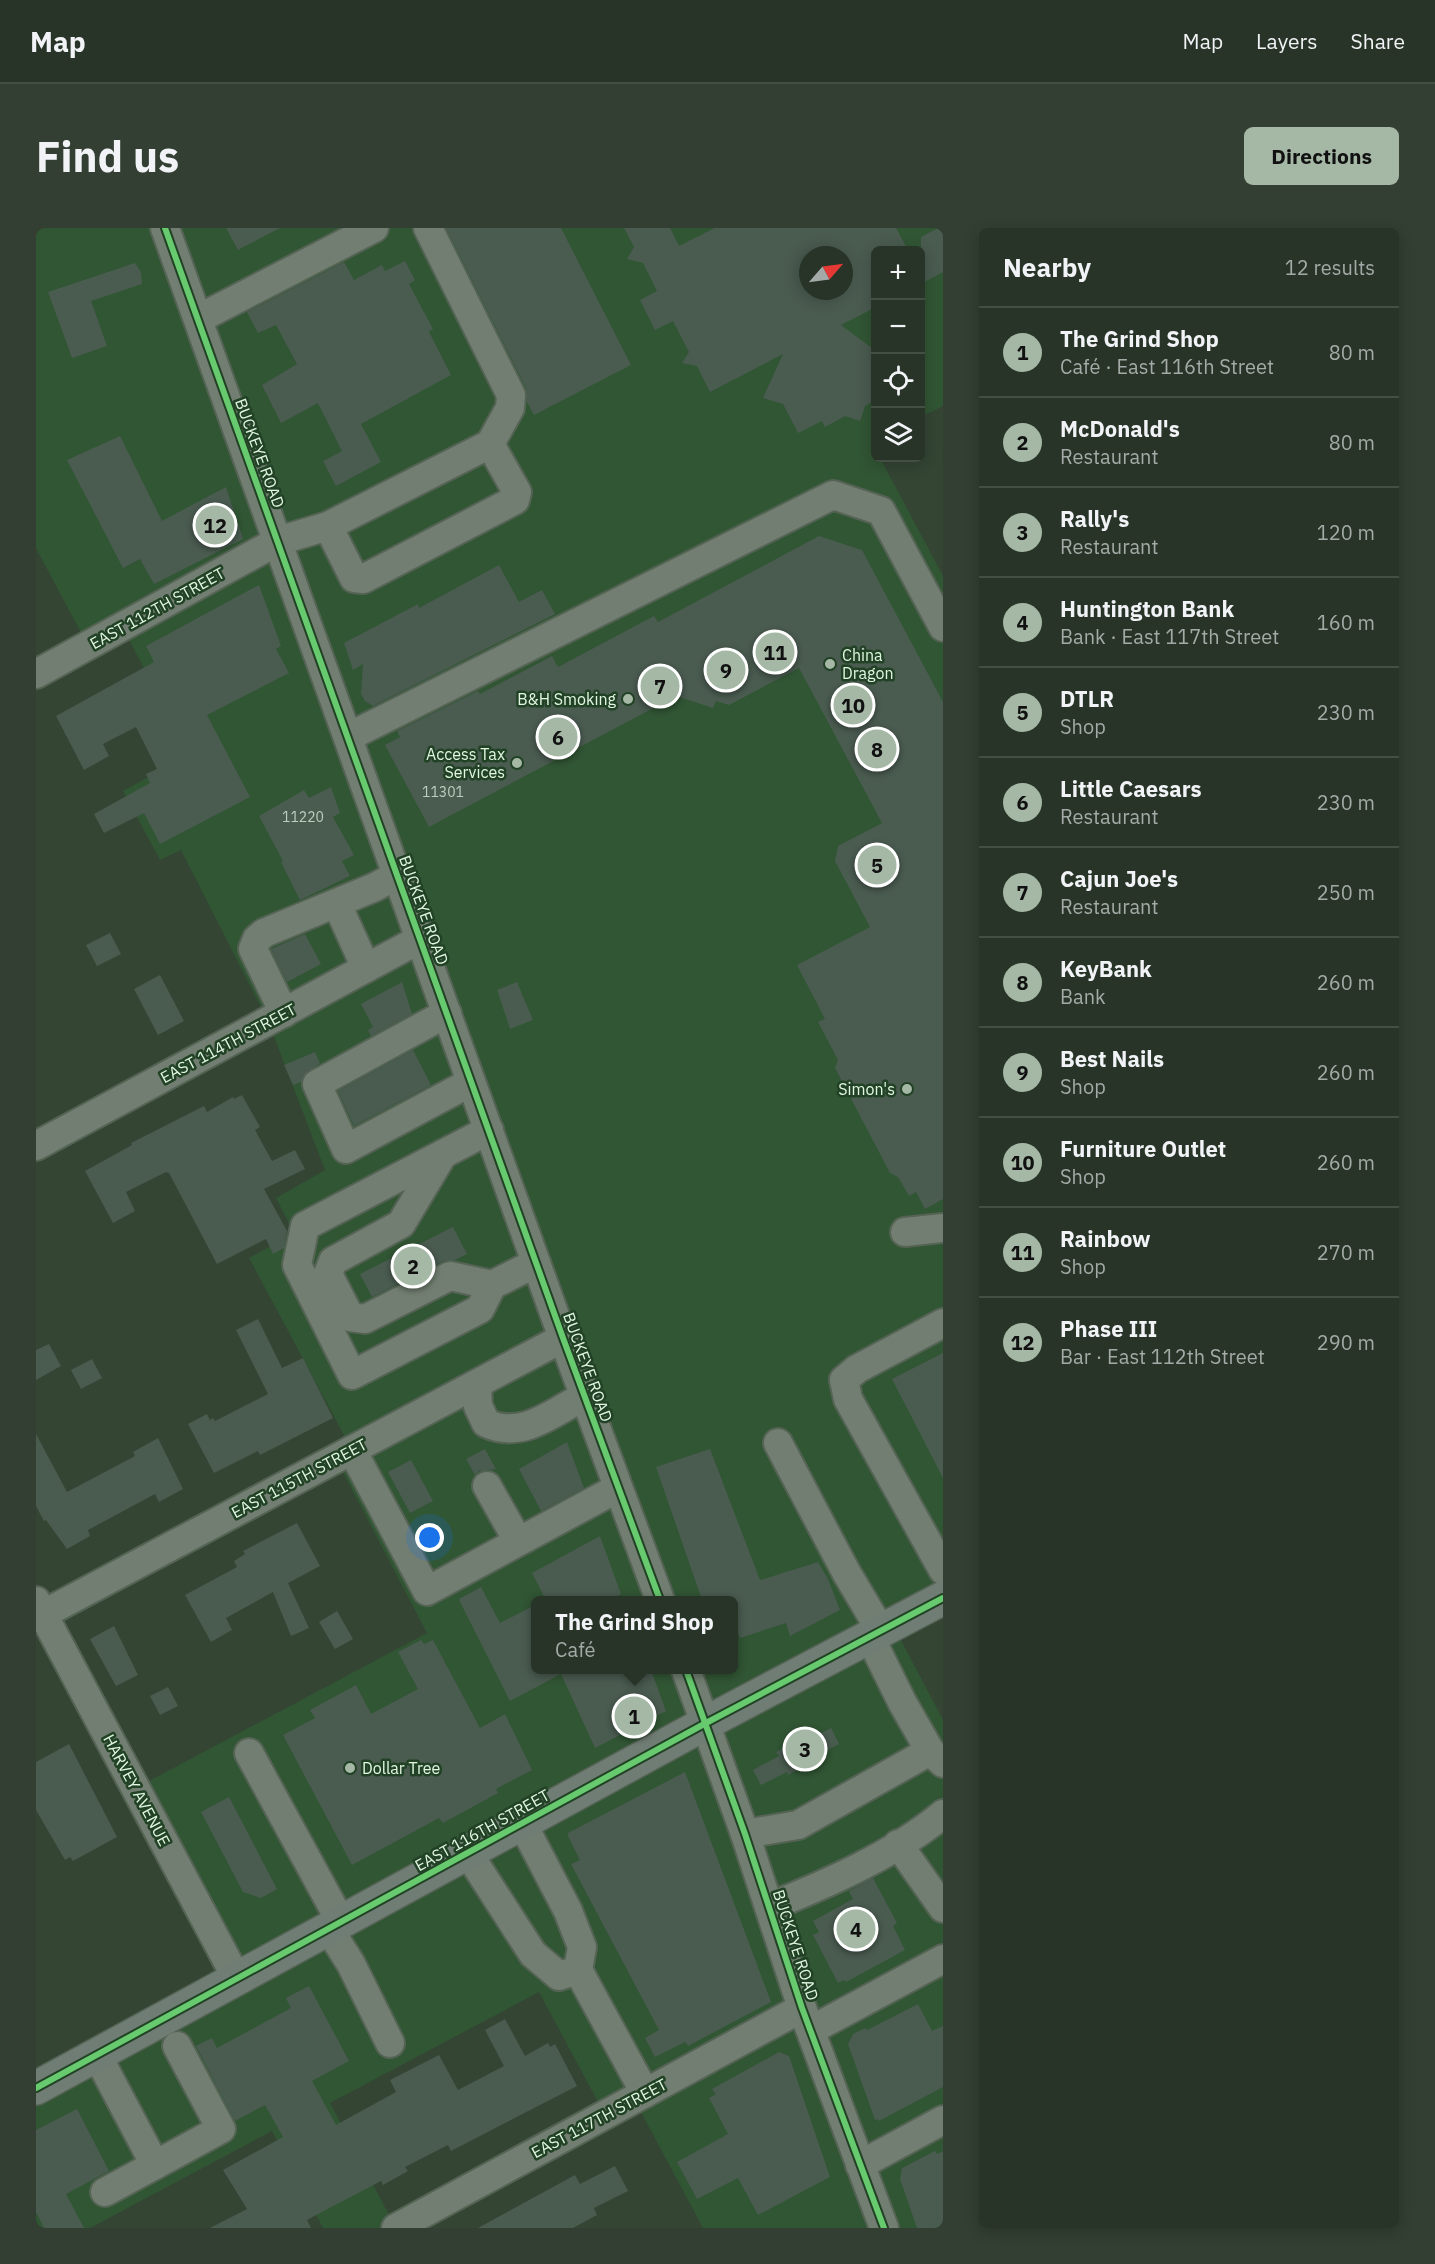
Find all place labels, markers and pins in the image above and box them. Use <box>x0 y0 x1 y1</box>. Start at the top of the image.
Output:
pin: 12 <box>196 502 234 548</box>
pin: 11 <box>756 630 794 674</box>
place label: China Dragon <box>842 645 894 683</box>
pin: 9 <box>706 648 746 692</box>
marker: China Dragon <box>823 657 837 671</box>
pin: 7 <box>640 664 680 708</box>
pin: 10 <box>834 682 872 728</box>
place label: B&H Smoking <box>517 689 617 709</box>
marker: B&H Smoking <box>621 692 635 706</box>
pin: 6 <box>538 714 578 760</box>
pin: 8 <box>858 726 896 772</box>
place label: Access Tax Services <box>426 744 505 782</box>
marker: Access Tax Services <box>510 756 524 770</box>
pin: 5 <box>858 842 896 888</box>
place label: Simon's <box>838 1079 895 1099</box>
marker: Simon's <box>900 1082 914 1096</box>
pin: 2 <box>394 1244 433 1288</box>
pin: 1 <box>614 1694 654 1738</box>
pin: 3 <box>786 1726 824 1772</box>
place label: Dollar Tree <box>362 1758 441 1778</box>
marker: Dollar Tree <box>343 1761 357 1775</box>
pin: 4 <box>836 1906 876 1952</box>

